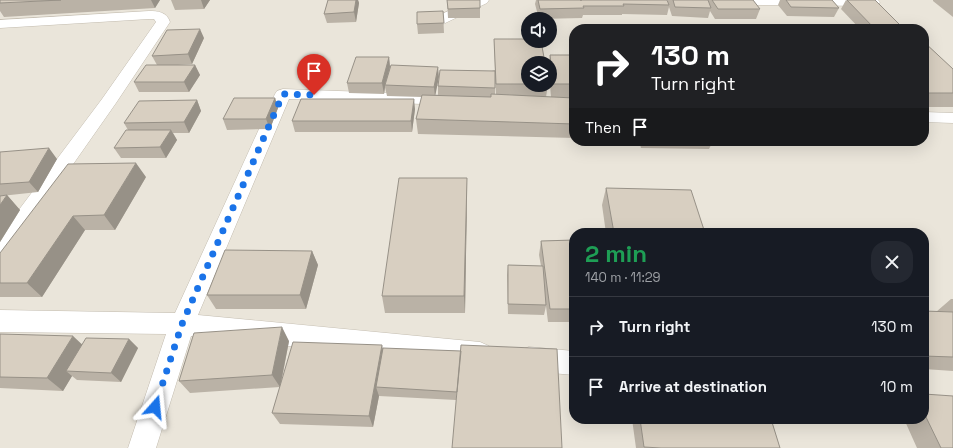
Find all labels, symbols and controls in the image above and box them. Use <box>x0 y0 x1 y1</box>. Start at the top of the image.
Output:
map controls <box>521 12 557 92</box>
button: sound <box>521 12 557 48</box>
text: 130 m <box>651 37 730 73</box>
icon: right <box>585 40 637 92</box>
pin <box>297 54 331 95</box>
button: layers <box>521 56 557 92</box>
icon: arrive <box>303 60 325 82</box>
text: Turn right <box>651 72 735 95</box>
icon: arrive <box>629 116 651 138</box>
text: Then <box>585 118 621 137</box>
text: 2 min <box>585 238 647 269</box>
button: close <box>871 241 913 283</box>
text: 140 m · 11:29 <box>585 269 660 286</box>
icon: right <box>585 316 607 338</box>
text: Turn right <box>619 317 690 336</box>
text: 130 m <box>871 317 913 336</box>
icon: arrive <box>585 376 607 398</box>
text: Arrive at destination <box>619 377 767 396</box>
text: 10 m <box>880 377 913 396</box>
position arrow <box>134 386 176 428</box>

